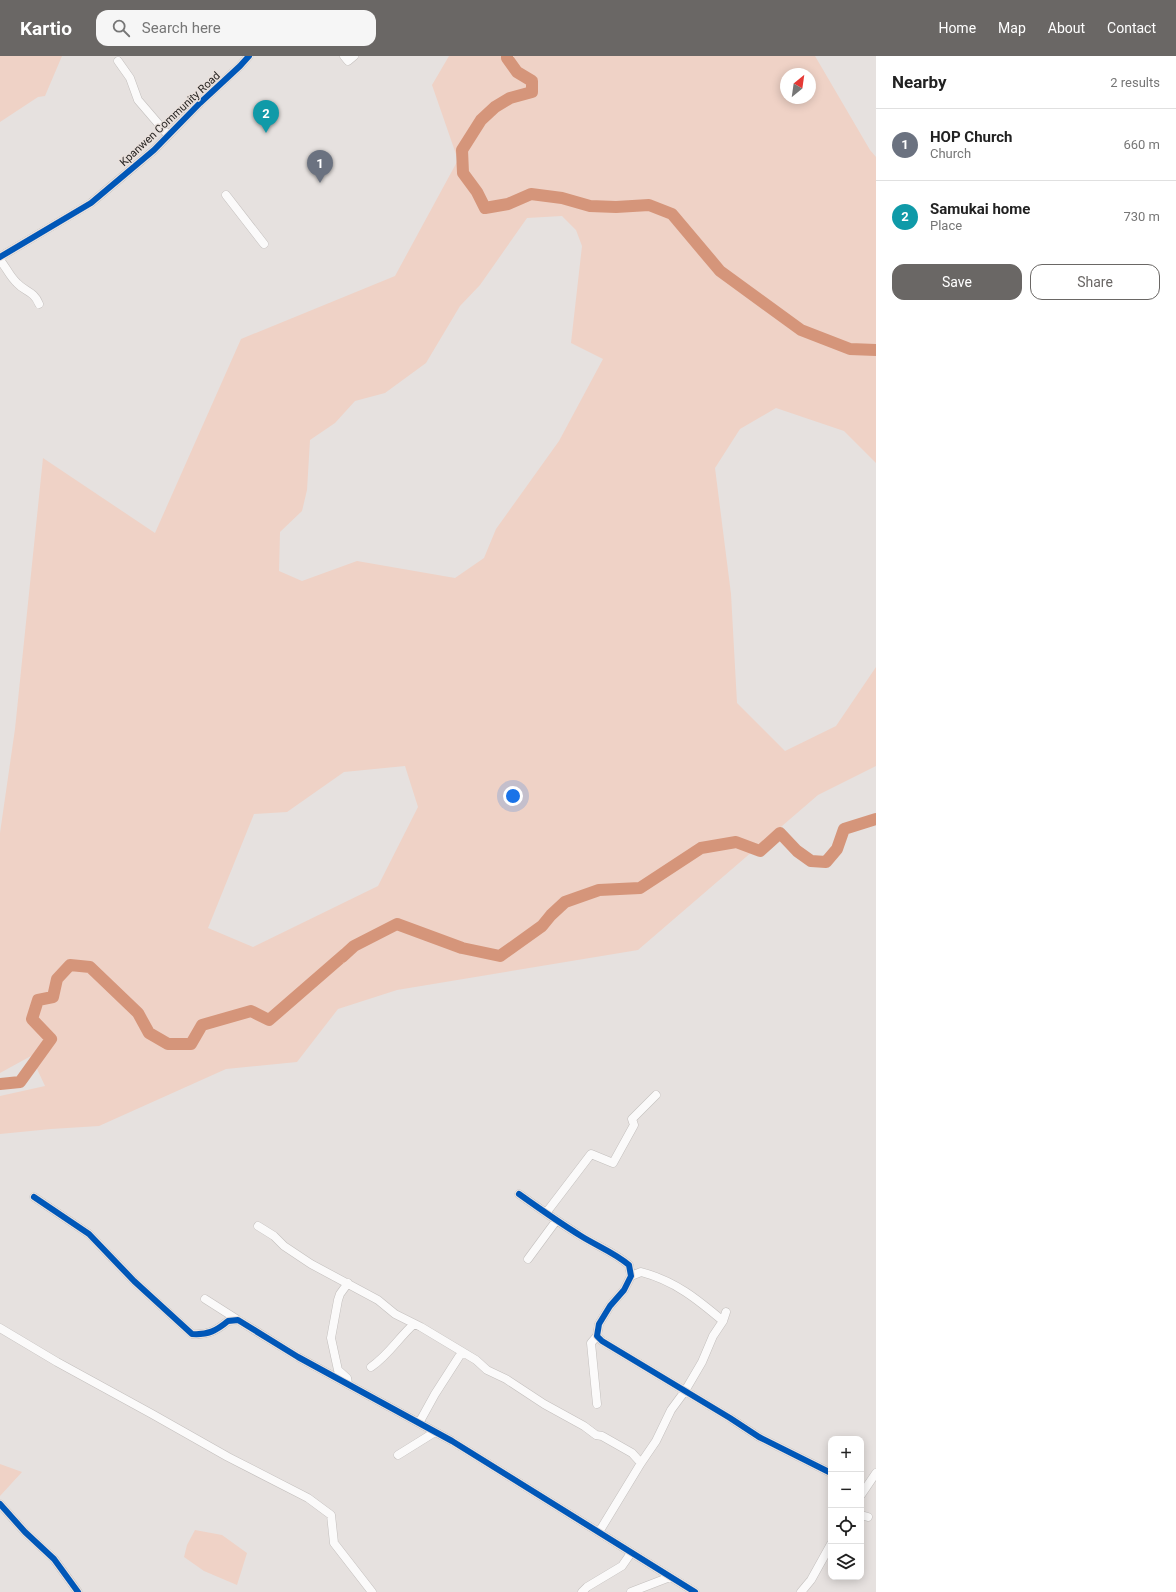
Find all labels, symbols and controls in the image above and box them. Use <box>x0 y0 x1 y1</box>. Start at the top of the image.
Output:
search box <box>96 10 376 46</box>
text: Kartio <box>20 17 72 40</box>
icon: search <box>110 17 132 39</box>
text: Search here <box>142 19 221 37</box>
text: Home <box>938 20 976 36</box>
text: Map <box>998 20 1026 36</box>
text: About <box>1048 20 1085 36</box>
text: Contact <box>1107 20 1156 36</box>
north arrow <box>780 68 816 104</box>
street label: Kpanwen Community Road <box>117 69 223 169</box>
text: Nearby <box>892 72 947 92</box>
text: 2 results <box>1110 75 1160 90</box>
pin: 2 <box>253 100 279 133</box>
text: HOP Church <box>930 128 1013 146</box>
text: 1 <box>901 137 909 152</box>
text: 660 m <box>1123 137 1160 152</box>
text: Church <box>930 146 971 161</box>
pin: 1 <box>307 150 333 183</box>
text: Samukai home <box>930 200 1030 218</box>
text: 2 <box>901 209 909 224</box>
text: 730 m <box>1123 209 1160 224</box>
text: Place <box>930 218 962 233</box>
button: Save <box>892 264 1022 300</box>
button: Share <box>1030 264 1160 300</box>
your location <box>503 786 523 806</box>
map controls <box>828 1436 864 1580</box>
button: + <box>828 1436 864 1472</box>
button: − <box>828 1472 864 1508</box>
button: locate <box>828 1508 864 1544</box>
button: layers <box>828 1544 864 1580</box>

